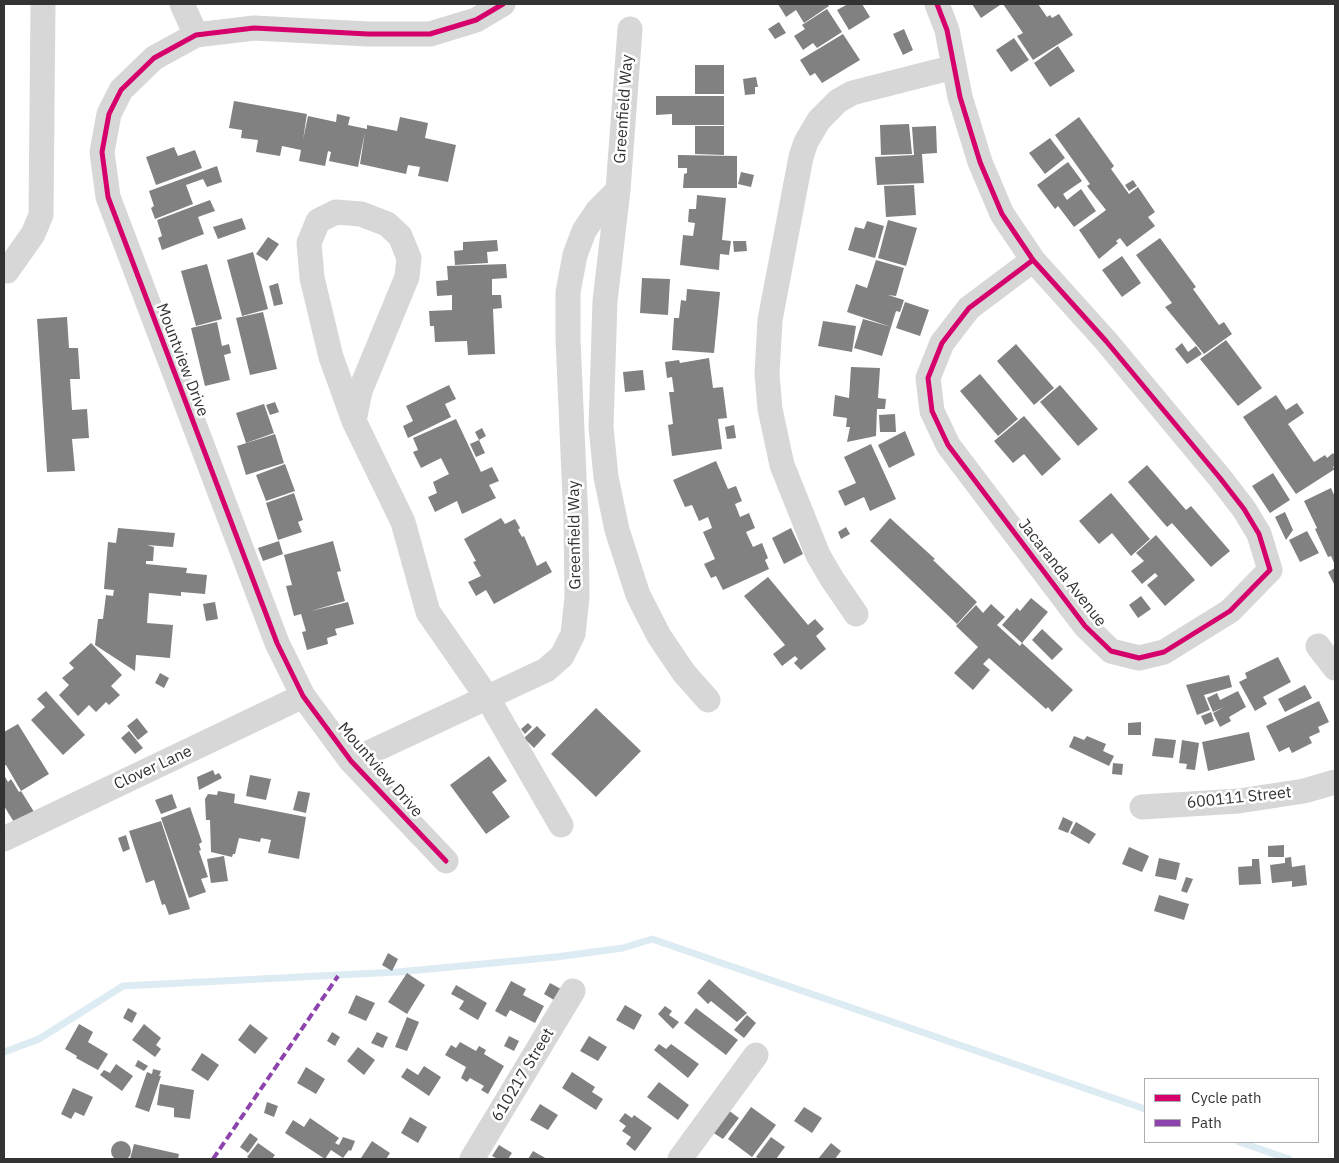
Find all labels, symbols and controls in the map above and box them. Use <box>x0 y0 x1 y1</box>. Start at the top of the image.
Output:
street label: Greenfield Way <box>611 54 637 164</box>
street label: Mountview Drive <box>152 301 212 419</box>
street label: Greenfield Way <box>564 480 586 590</box>
street label: Jacaranda Avenue <box>1014 515 1110 631</box>
street label: Mountview Drive <box>334 719 426 821</box>
street label: Clover Lane <box>111 742 195 794</box>
street label: 600111 Street <box>1186 783 1292 813</box>
street label: 610217 Street <box>488 1025 558 1125</box>
legend <box>1144 1078 1319 1143</box>
text: Cycle path <box>1191 1088 1262 1107</box>
text: Path <box>1191 1113 1222 1132</box>

